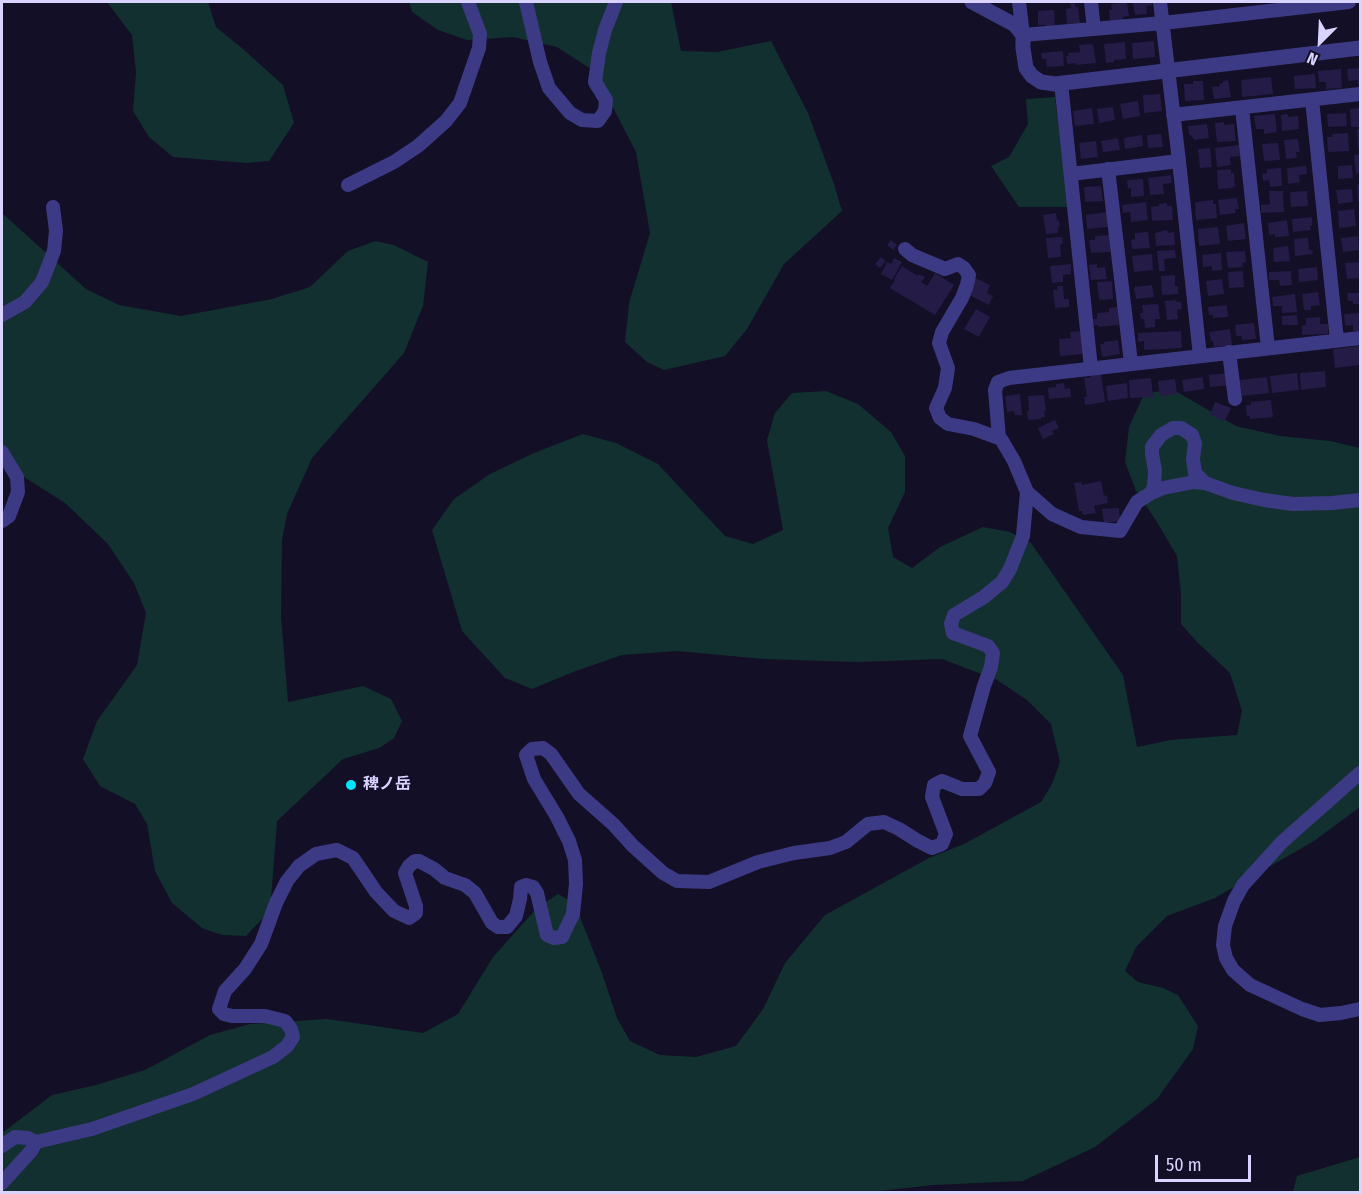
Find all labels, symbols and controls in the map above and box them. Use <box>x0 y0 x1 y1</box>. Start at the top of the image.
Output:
north arrow <box>1290 12 1350 72</box>
text: N <box>1304 48 1321 70</box>
place label: 稗ノ岳 <box>363 775 411 795</box>
marker: 稗ノ岳 <box>344 778 358 792</box>
scale bar <box>1158 1143 1254 1181</box>
text: 50 m <box>1166 1154 1202 1176</box>

